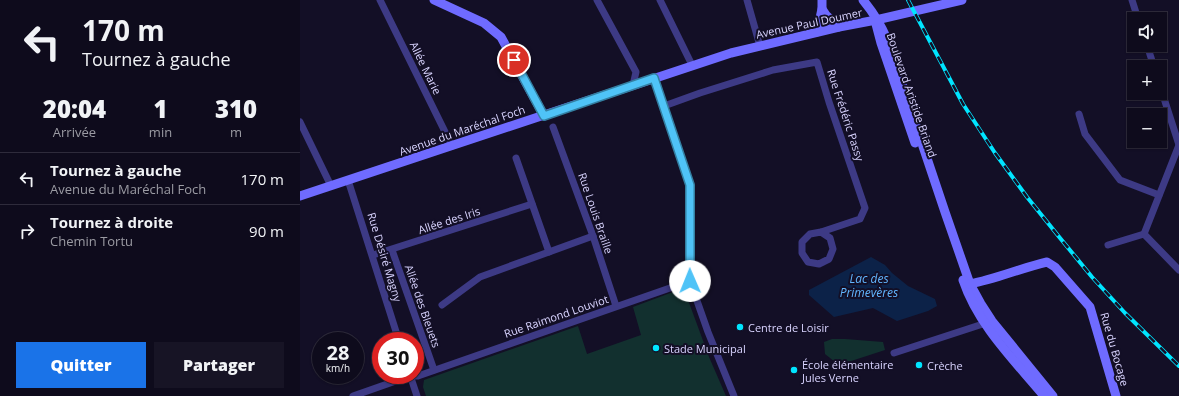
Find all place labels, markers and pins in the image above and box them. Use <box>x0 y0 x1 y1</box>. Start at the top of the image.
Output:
pin <box>497 43 531 77</box>
place label: Centre de Loisir <box>748 320 829 335</box>
marker: Centre de Loisir <box>735 322 745 332</box>
place label: Stade Municipal <box>664 341 746 356</box>
marker: Stade Municipal <box>651 343 661 353</box>
place label: École élémentaire Jules Verne <box>801 357 894 385</box>
place label: Crèche <box>927 358 963 373</box>
marker: Crèche <box>914 360 924 370</box>
marker: École élémentaire Jules Verne <box>789 365 799 375</box>

